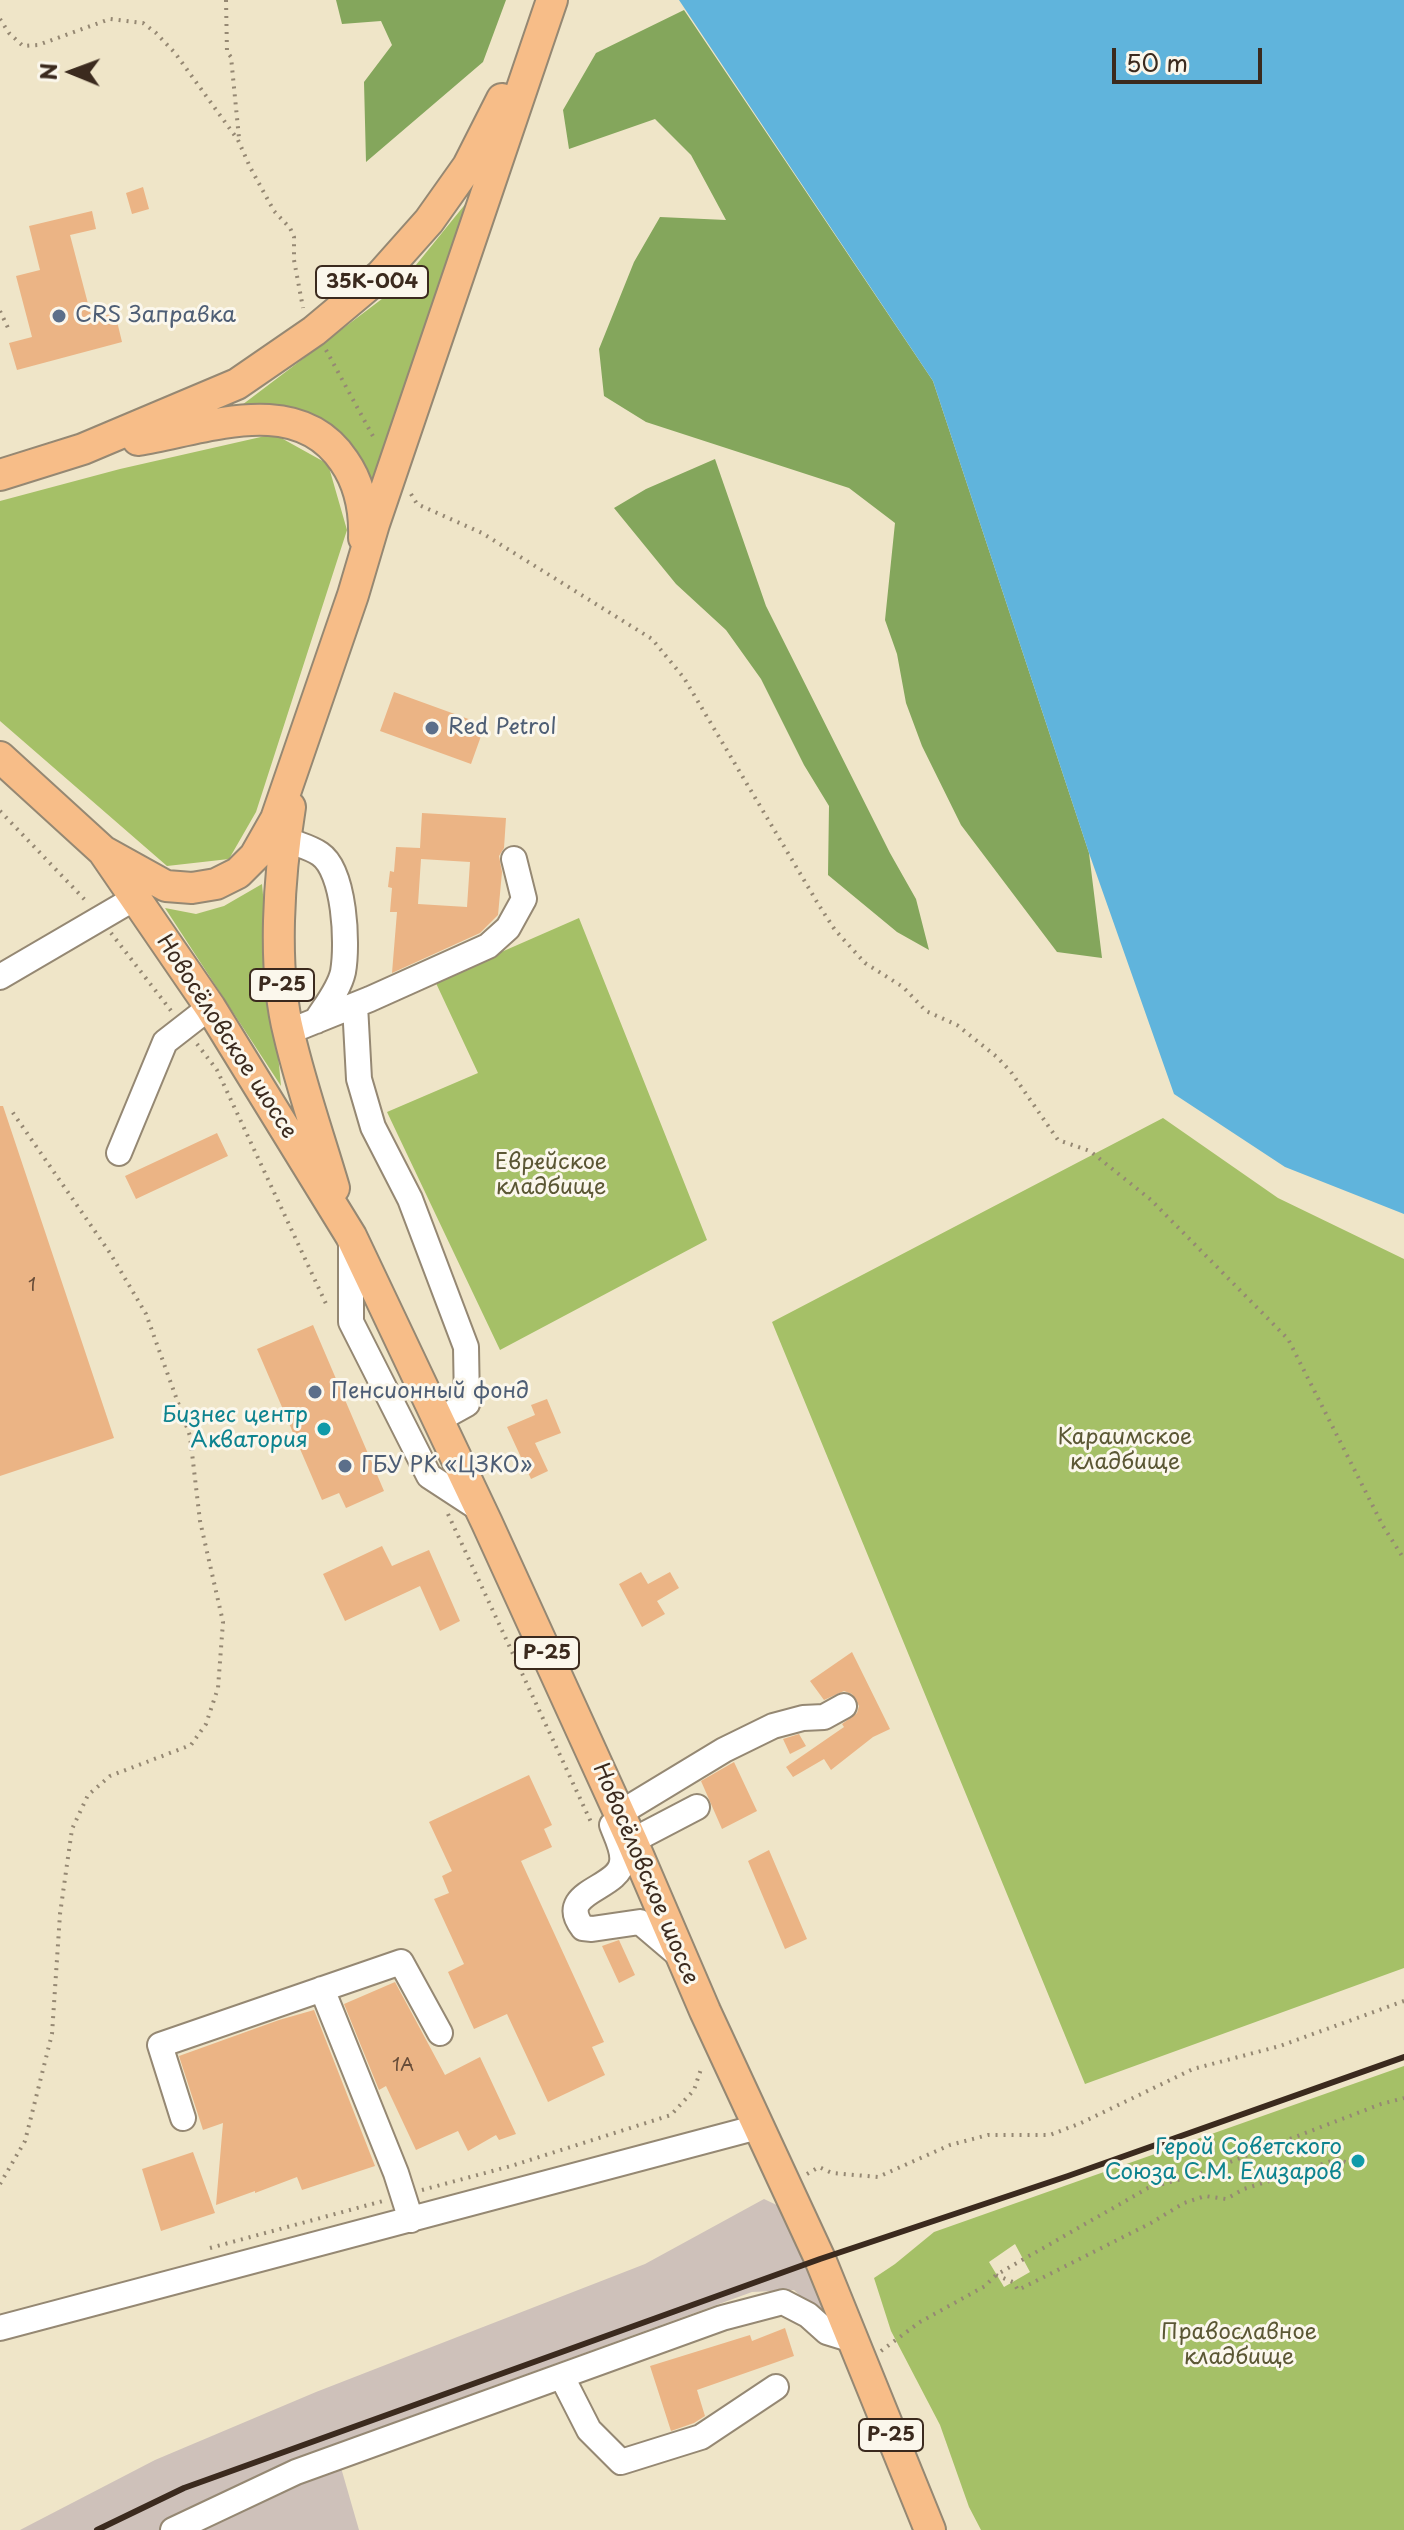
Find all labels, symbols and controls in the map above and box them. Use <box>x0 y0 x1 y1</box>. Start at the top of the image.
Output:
north arrow <box>32 32 112 112</box>
scale bar <box>1116 32 1266 82</box>
text: 50 m <box>1126 44 1188 80</box>
text: N <box>31 63 64 81</box>
road number: 35К-004 <box>316 266 428 298</box>
place label: CRS Заправка <box>75 303 236 329</box>
marker: CRS Заправка <box>50 307 68 325</box>
place label: Red Petrol <box>448 715 557 741</box>
marker: Red Petrol <box>423 719 441 737</box>
street label: Новосёловское шоссе <box>150 930 302 1144</box>
road number: Р-25 <box>250 969 314 1001</box>
park label: Еврейское кладбище <box>495 1150 607 1202</box>
house number: 1 <box>28 1275 36 1297</box>
place label: Пенсионный фонд <box>331 1379 529 1405</box>
marker: Пенсионный фонд <box>306 1383 324 1401</box>
place label: Бизнес центр Акватория <box>162 1403 308 1454</box>
marker: Бизнес центр Акватория <box>315 1420 333 1438</box>
park label: Караимское кладбище <box>1058 1425 1192 1476</box>
place label: ГБУ РК «ЦЗКО» <box>361 1453 532 1479</box>
marker: ГБУ РК «ЦЗКО» <box>336 1457 354 1475</box>
road number: Р-25 <box>515 1637 579 1669</box>
street label: Новосёловское шоссе <box>586 1759 704 1989</box>
house number: 1А <box>392 2055 414 2077</box>
place label: Герой Советского Союза С.М. Елизаров <box>1105 2135 1342 2186</box>
marker: Герой Советского Союза С.М. Елизаров <box>1349 2152 1367 2170</box>
park label: Православное кладбище <box>1161 2320 1317 2372</box>
road number: Р-25 <box>859 2419 923 2451</box>

